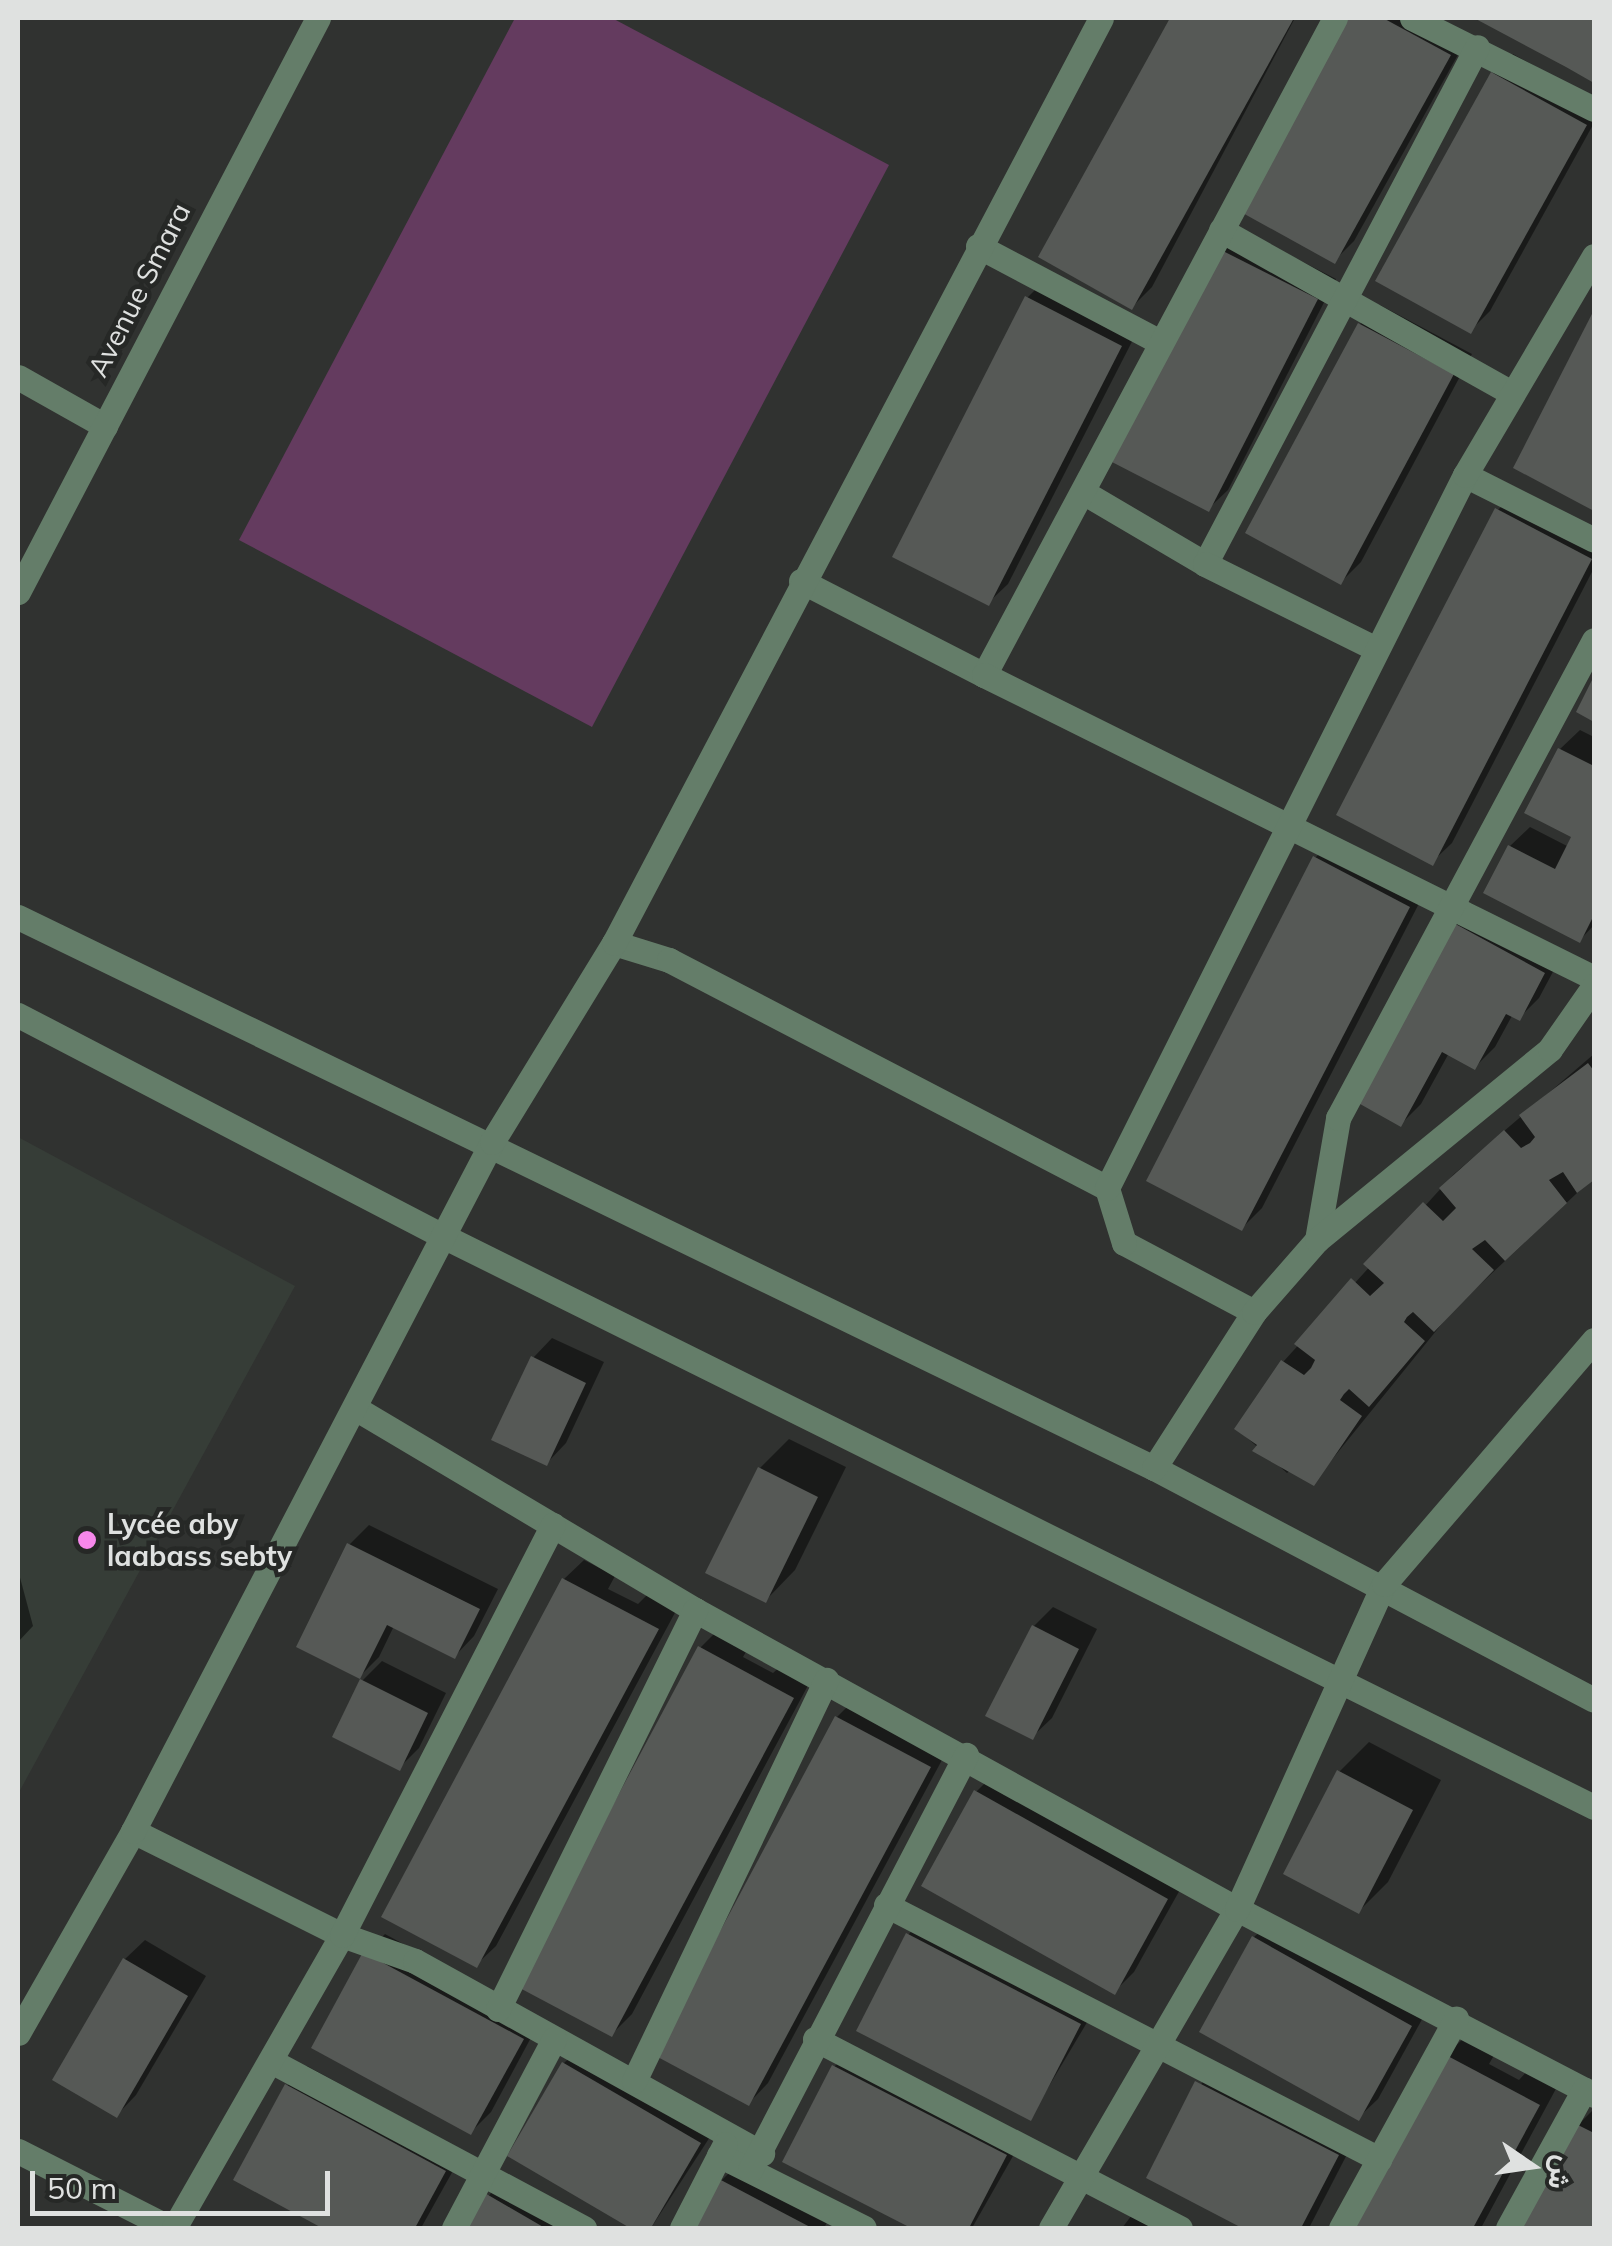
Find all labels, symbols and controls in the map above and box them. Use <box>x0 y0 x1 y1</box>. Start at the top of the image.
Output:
street label: Avenue Smara <box>81 198 197 382</box>
place label: Lycée aby laabass sebty <box>107 1507 292 1573</box>
marker: Lycée aby laabass sebty <box>76 1529 98 1551</box>
north arrow <box>1482 2116 1582 2216</box>
scale bar <box>35 2151 335 2213</box>
text: ش <box>1541 2153 1583 2193</box>
text: 50 m <box>47 2169 117 2207</box>

